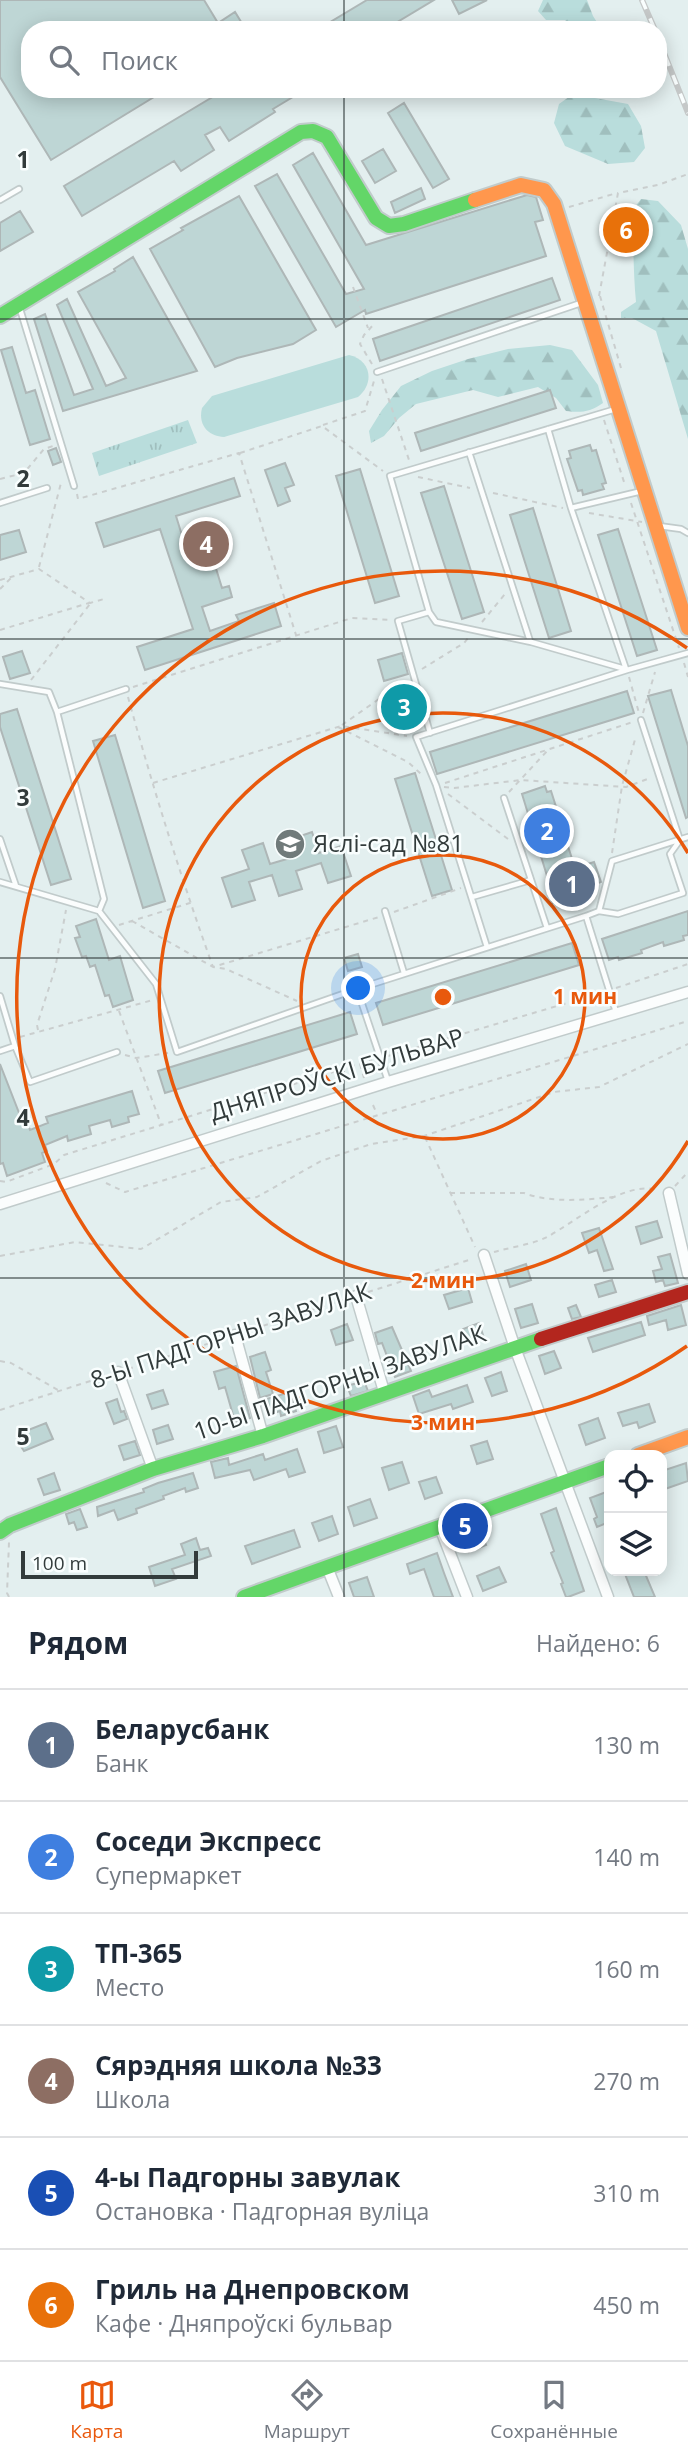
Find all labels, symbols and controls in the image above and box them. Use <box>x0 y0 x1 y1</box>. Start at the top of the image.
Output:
search box <box>21 21 667 98</box>
icon: search <box>45 41 83 79</box>
text: Поиск <box>101 42 178 78</box>
text: 1 <box>16 143 30 175</box>
pin: 6 <box>603 204 649 256</box>
text: 2 <box>16 462 30 494</box>
pin: 4 <box>183 518 229 570</box>
pin: 3 <box>381 681 427 733</box>
text: 3 <box>16 781 30 813</box>
pin: 2 <box>524 805 570 857</box>
place label: Яслі-сад №81 <box>313 826 464 859</box>
school or university icon: Яслі-сад №81 <box>273 827 307 861</box>
pin: 1 <box>549 858 595 910</box>
your location <box>341 971 375 1005</box>
text: 1 мин <box>553 982 617 1010</box>
centre of rings <box>431 985 455 1009</box>
street label: ДНЯПРОЎСКІ БУЛЬВАР <box>205 1019 468 1128</box>
text: 4 <box>16 1101 30 1133</box>
text: 2 мин <box>411 1266 475 1294</box>
street label: 8-Ы ПАДГОРНЫ ЗАВУЛАК <box>86 1273 375 1396</box>
street label: 10-Ы ПАДГОРНЫ ЗАВУЛАК <box>189 1316 490 1447</box>
text: 3 мин <box>411 1408 475 1436</box>
text: 5 <box>16 1420 30 1452</box>
map controls <box>604 1450 667 1576</box>
button: locate <box>604 1450 667 1513</box>
pin: 5 <box>442 1500 488 1552</box>
button: layers <box>604 1513 667 1576</box>
scale bar <box>21 1548 198 1580</box>
text: 100 m <box>32 1550 87 1576</box>
text: Рядом <box>28 1622 128 1663</box>
text: Найдено: 6 <box>536 1627 660 1659</box>
text: Беларусбанк <box>95 1711 269 1747</box>
text: 1 <box>44 1729 58 1761</box>
text: 130 m <box>593 1729 660 1761</box>
text: Банк <box>95 1747 148 1779</box>
text: Соседи Экспресс <box>95 1823 321 1859</box>
text: 2 <box>44 1841 58 1873</box>
text: 140 m <box>593 1841 660 1873</box>
text: Супермаркет <box>95 1859 242 1891</box>
text: ТП-365 <box>95 1935 182 1971</box>
text: 3 <box>44 1953 58 1985</box>
text: 160 m <box>593 1953 660 1985</box>
text: Место <box>95 1971 164 2003</box>
text: Сярэдняя школа №33 <box>95 2047 382 2083</box>
text: 4 <box>44 2065 58 2097</box>
text: 270 m <box>593 2065 660 2097</box>
text: Школа <box>95 2083 170 2115</box>
text: 4-ы Падгорны завулак <box>95 2159 400 2195</box>
text: 5 <box>44 2177 58 2209</box>
text: 310 m <box>593 2177 660 2209</box>
text: Остановка · Падгорная вуліца <box>95 2195 429 2227</box>
text: Гриль на Днепровском <box>95 2271 410 2307</box>
text: 6 <box>44 2289 58 2321</box>
text: 450 m <box>593 2289 660 2321</box>
text: Кафе · Дняпроўскі бульвар <box>95 2307 393 2339</box>
tab: Карта <box>70 2376 123 2444</box>
tab: Маршрут <box>264 2376 350 2444</box>
tab: Сохранённые <box>490 2376 618 2444</box>

